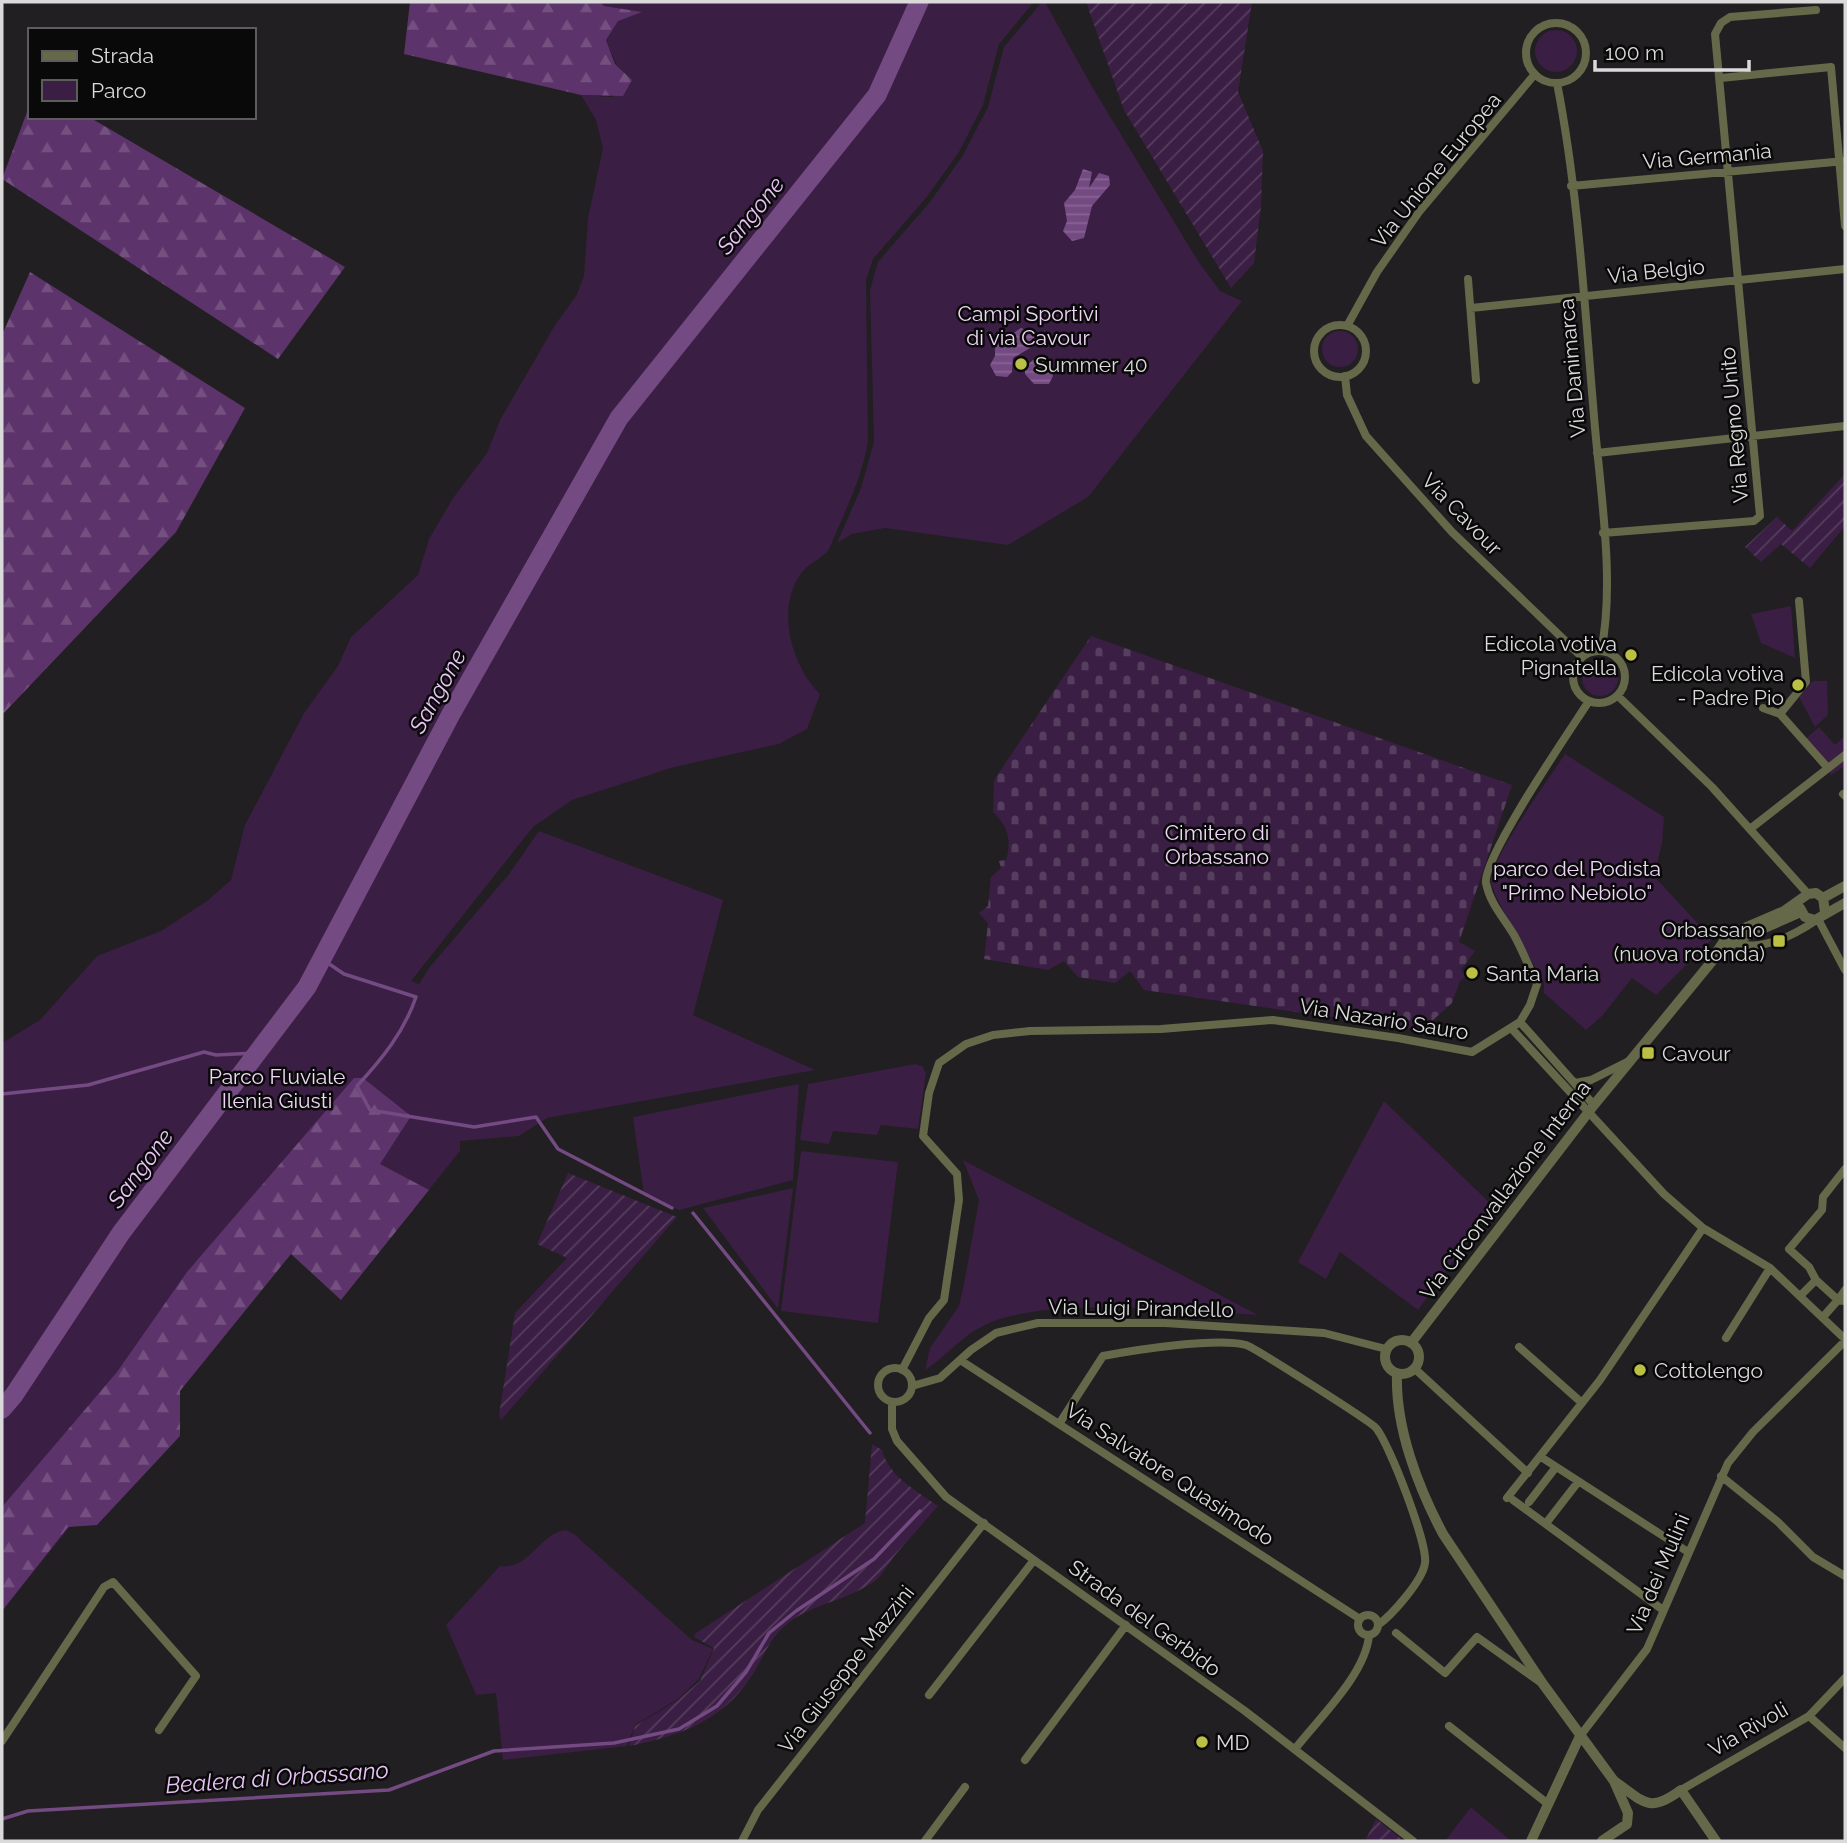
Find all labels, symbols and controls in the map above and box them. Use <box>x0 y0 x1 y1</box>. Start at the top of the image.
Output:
legend <box>28 28 256 119</box>
scale bar <box>1595 28 1749 72</box>
text: 100 m <box>1605 40 1664 65</box>
text: Strada <box>91 43 154 68</box>
text: Parco <box>91 78 146 103</box>
street label: Via Unione Europea <box>1366 88 1506 252</box>
street label: Via Germania <box>1641 138 1773 174</box>
water label: Sangone <box>710 171 789 260</box>
street label: Via Belgio <box>1606 253 1706 289</box>
street label: Via Danimarca <box>1553 297 1591 439</box>
park label: Campi Sportivi di via Cavour <box>958 301 1099 350</box>
street label: Via Regno Unito <box>1715 346 1753 504</box>
place label: Summer 40 <box>1035 352 1148 377</box>
marker: Summer 40 <box>1013 356 1029 372</box>
street label: Via Cavour <box>1417 468 1508 561</box>
place label: Edicola votiva Pignatella <box>1484 631 1617 680</box>
water label: Sangone <box>402 644 471 739</box>
marker: Edicola votiva Pignatella <box>1623 647 1639 663</box>
place label: Edicola votiva - Padre Pio <box>1651 661 1784 710</box>
marker: Edicola votiva - Padre Pio <box>1790 677 1806 693</box>
park label: Cimitero di Orbassano <box>1165 820 1269 869</box>
park label: parco del Podista "Primo Nebiolo" <box>1493 856 1661 905</box>
place label: Orbassano (nuova rotonda) <box>1614 917 1765 966</box>
marker: Orbassano (nuova rotonda) <box>1771 933 1787 949</box>
place label: Santa Maria <box>1486 961 1599 986</box>
marker: Santa Maria <box>1464 965 1480 981</box>
street label: Via Nazario Sauro <box>1298 993 1470 1045</box>
place label: Cavour <box>1662 1041 1731 1066</box>
marker: Cavour <box>1640 1045 1656 1061</box>
park label: Parco Fluviale Ilenia Giusti <box>209 1064 345 1113</box>
street label: Via Circonvallazione Interna <box>1414 1076 1596 1304</box>
water label: Sangone <box>101 1123 178 1214</box>
street label: Via Luigi Pirandello <box>1048 1294 1234 1322</box>
place label: Cottolengo <box>1654 1358 1763 1383</box>
marker: Cottolengo <box>1632 1362 1648 1378</box>
street label: Via Salvatore Quasimodo <box>1061 1397 1279 1551</box>
street label: Via dei Mulini <box>1621 1510 1695 1638</box>
street label: Strada del Gerbido <box>1064 1554 1226 1682</box>
street label: Via Giuseppe Mazzini <box>773 1580 919 1758</box>
street label: Via Rivoli <box>1704 1696 1792 1762</box>
place label: MD <box>1216 1730 1249 1755</box>
marker: MD <box>1194 1734 1210 1750</box>
water label: Bealera di Orbassano <box>164 1756 390 1798</box>

